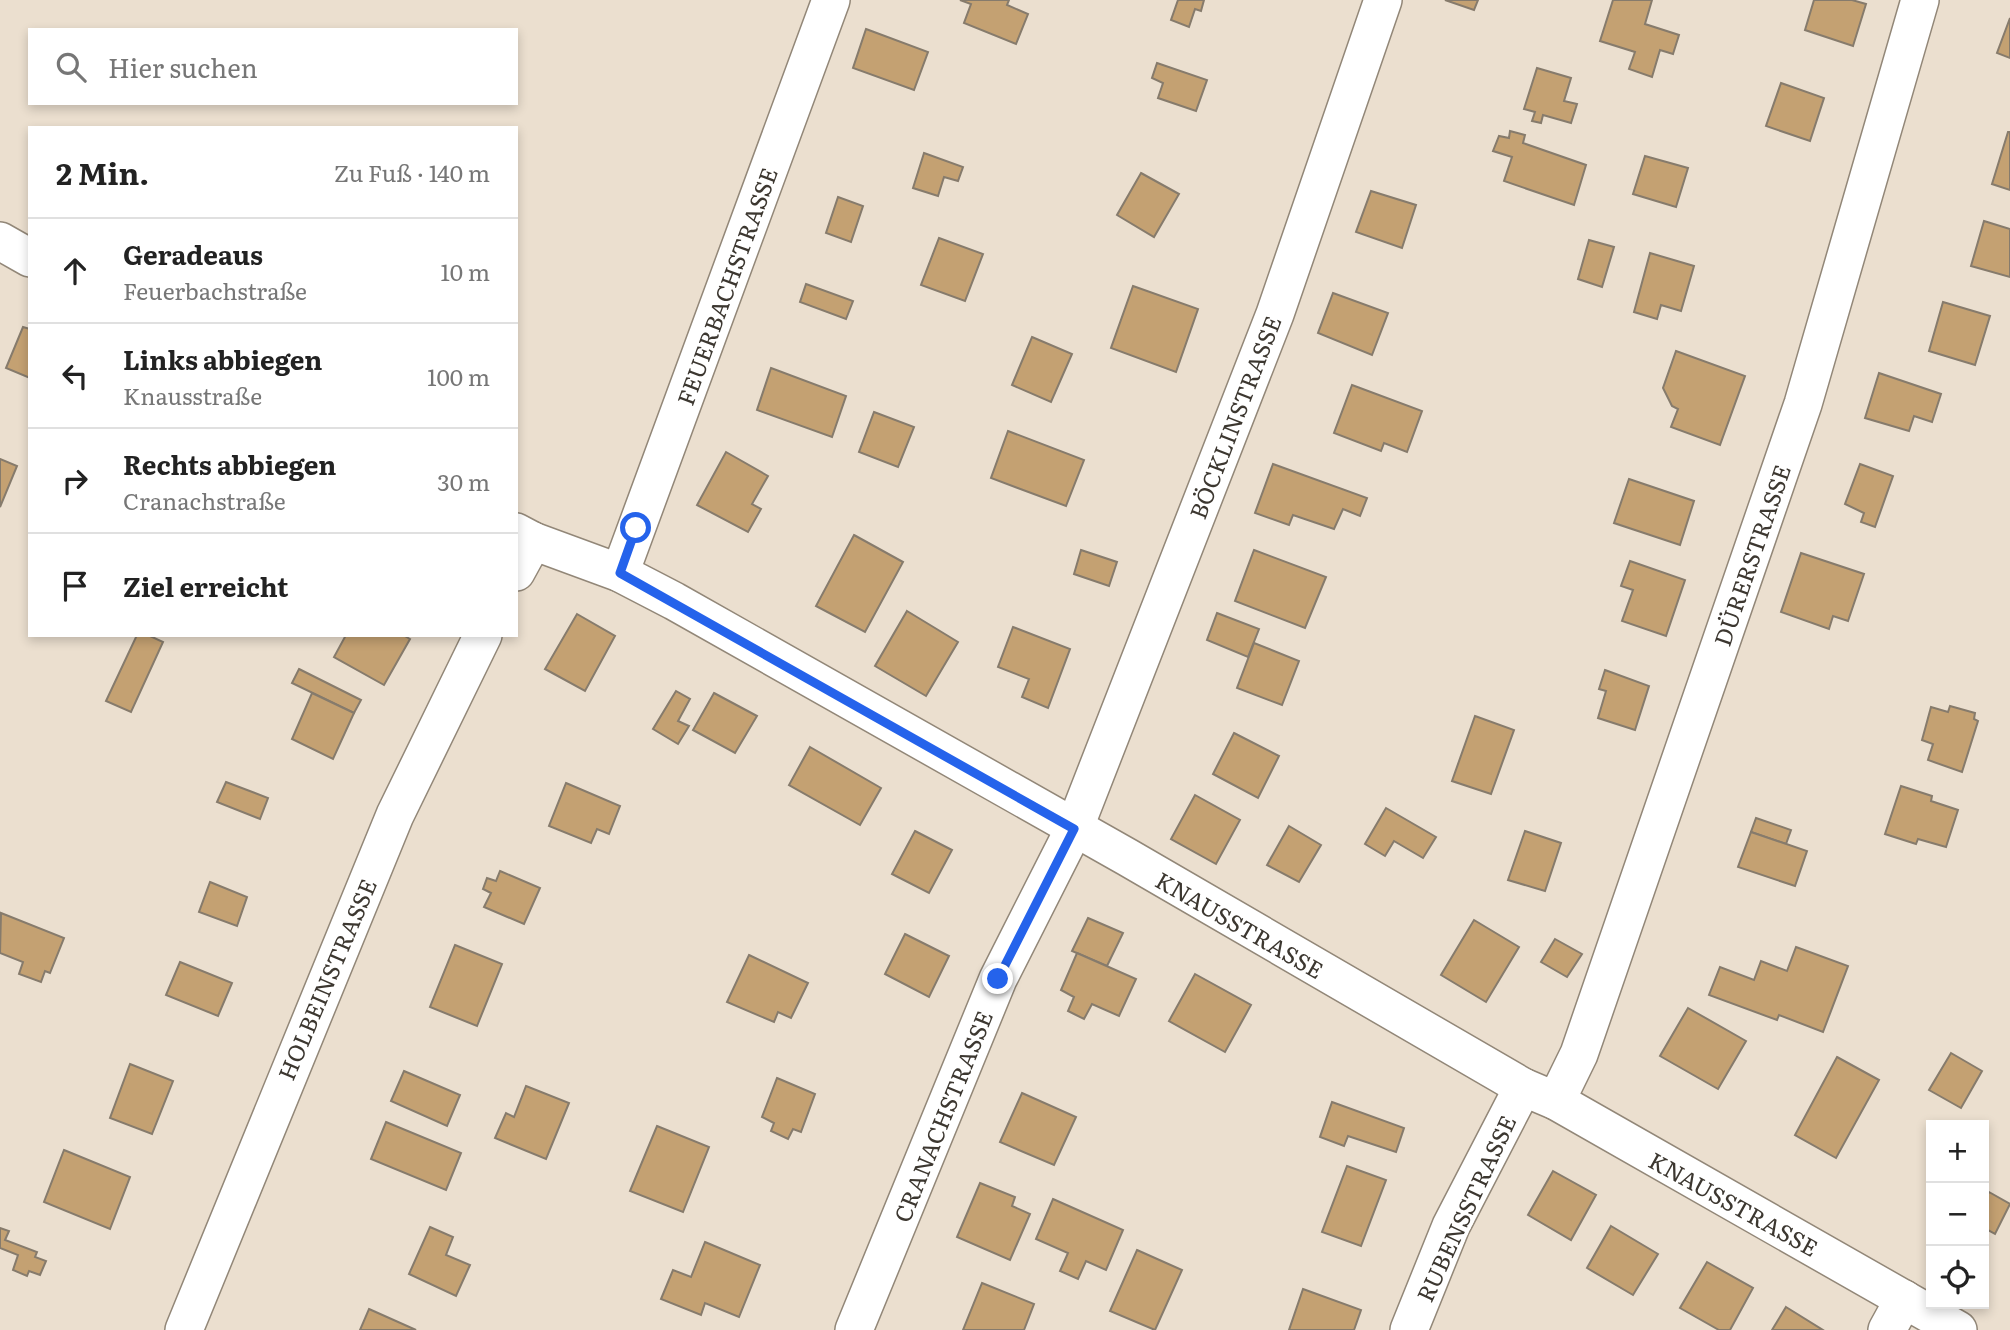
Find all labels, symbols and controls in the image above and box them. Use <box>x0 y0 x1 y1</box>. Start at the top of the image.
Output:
search box <box>28 28 518 105</box>
text: Hier suchen <box>108 47 258 86</box>
icon: search <box>52 48 90 86</box>
text: 2 Min. <box>56 150 149 194</box>
text: Zu Fuß · 140 m <box>334 155 490 189</box>
street label: FEUERBACHSTRASSE <box>667 162 785 410</box>
text: Geradeaus <box>123 234 263 273</box>
icon: ahead <box>56 252 94 290</box>
text: 10 m <box>440 254 490 288</box>
text: Feuerbachstraße <box>123 273 307 307</box>
street label: BÖCKLINSTRASSE <box>1180 310 1288 524</box>
text: Links abbiegen <box>123 339 322 378</box>
icon: left <box>56 357 94 395</box>
text: 100 m <box>427 359 490 393</box>
text: Knausstraße <box>123 378 262 412</box>
text: Rechts abbiegen <box>123 444 336 483</box>
street label: DÜRERSTRASSE <box>1704 460 1798 650</box>
icon: right <box>56 462 94 500</box>
text: 30 m <box>437 464 490 498</box>
text: Cranachstraße <box>123 483 286 517</box>
route start <box>620 512 651 543</box>
text: Ziel erreicht <box>123 566 288 605</box>
icon: arrive <box>56 567 94 605</box>
street label: KNAUSSTRASSE <box>1150 862 1330 986</box>
street label: HOLBEINSTRASSE <box>268 873 384 1085</box>
route end <box>982 963 1013 994</box>
street label: CRANACHSTRASSE <box>884 1005 1000 1227</box>
street label: RUBENSSTRASSE <box>1407 1109 1523 1307</box>
map controls <box>1926 1120 1989 1309</box>
button: + <box>1926 1120 1989 1183</box>
street label: KNAUSSTRASSE <box>1643 1142 1825 1264</box>
button: − <box>1926 1183 1989 1246</box>
button: locate <box>1926 1246 1989 1309</box>

